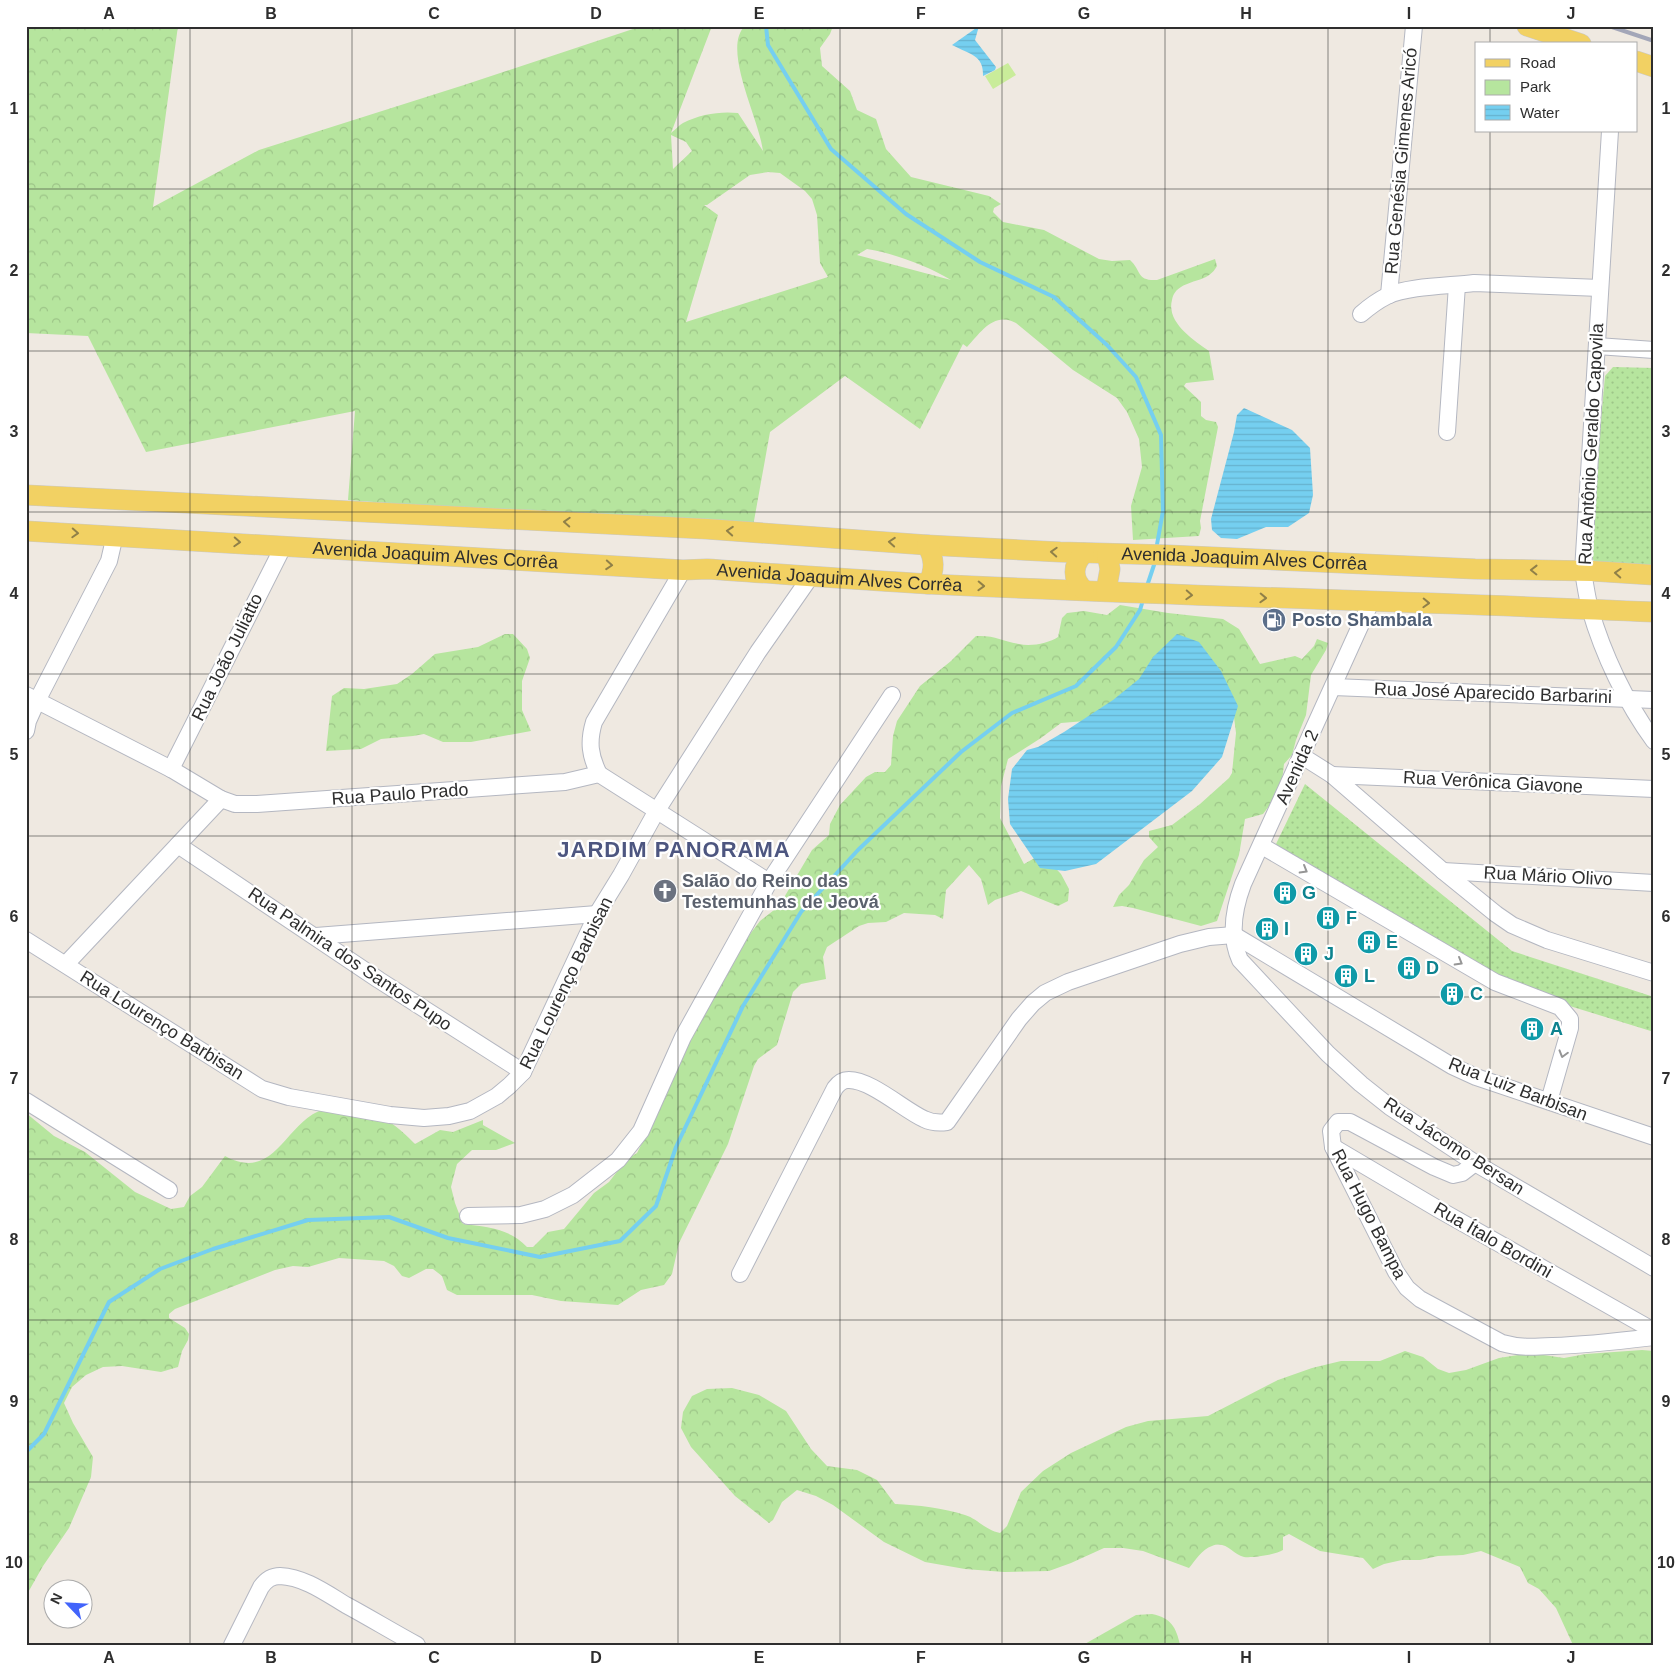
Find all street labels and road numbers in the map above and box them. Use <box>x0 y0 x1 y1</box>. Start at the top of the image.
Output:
street label: Rua Genésia Gimenes Aricó <box>1381 47 1421 275</box>
street label: Rua Antônio Geraldo Capovila <box>1575 322 1607 565</box>
street label: Avenida Joaquim Alves Corrêa <box>312 538 560 573</box>
street label: Avenida Joaquim Alves Corrêa <box>1121 544 1369 574</box>
street label: Avenida Joaquim Alves Corrêa <box>716 560 964 596</box>
street label: Rua João Juliatto <box>188 590 266 724</box>
street label: Rua José Aparecido Barbarini <box>1374 679 1612 707</box>
street label: Avenida 2 <box>1272 727 1322 807</box>
street label: Rua Verônica Giavone <box>1403 767 1583 797</box>
street label: Rua Paulo Prado <box>331 779 469 809</box>
street label: Rua Mário Olivo <box>1483 863 1613 889</box>
street label: Rua Palmira dos Santos Pupo <box>244 883 456 1035</box>
street label: Rua Lourenço Barbisan <box>516 894 616 1072</box>
street label: Rua Lourenço Barbisan <box>77 966 247 1084</box>
street label: Rua Luiz Barbisan <box>1446 1053 1590 1125</box>
street label: Rua Jácomo Bersan <box>1380 1093 1528 1199</box>
street label: Rua Hugo Bampa <box>1328 1146 1411 1283</box>
street label: Rua Ítalo Bordini <box>1430 1198 1556 1282</box>

